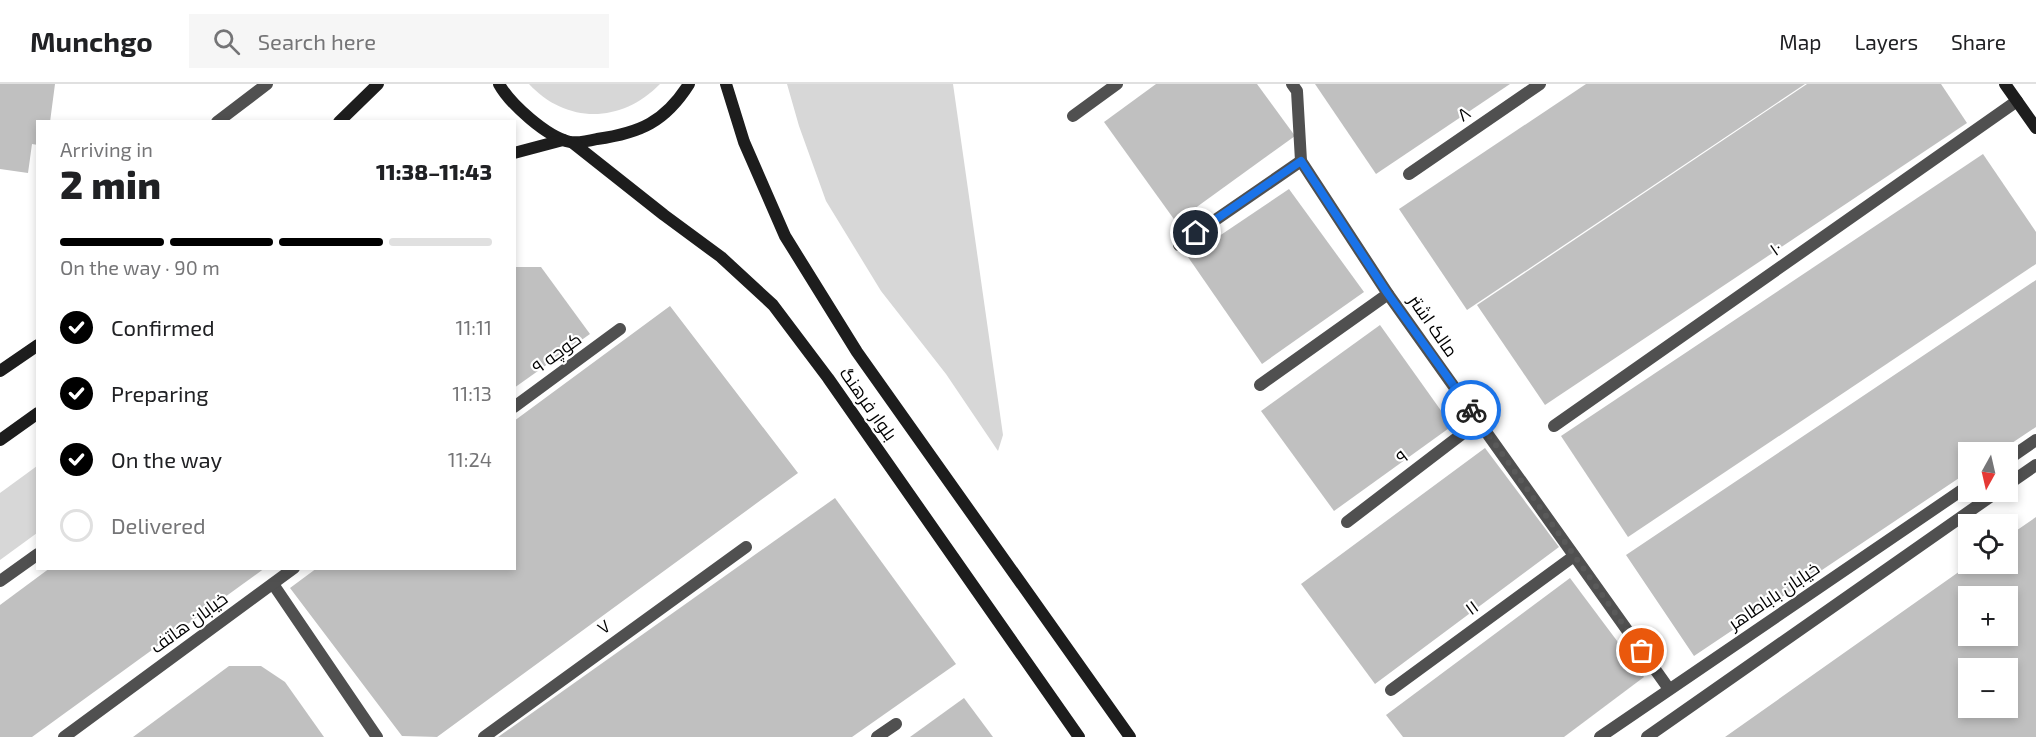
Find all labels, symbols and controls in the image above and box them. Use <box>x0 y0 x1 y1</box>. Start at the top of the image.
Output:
search box <box>189 14 609 68</box>
text: Munchgo <box>30 24 153 58</box>
icon: search <box>210 25 243 58</box>
text: Search here <box>258 28 376 54</box>
text: Map <box>1779 29 1821 54</box>
text: Layers <box>1854 29 1918 54</box>
text: Share <box>1951 29 2006 54</box>
street label: ۸ <box>1453 101 1474 125</box>
text: Arriving in <box>60 137 153 161</box>
text: 11:38–11:43 <box>376 158 492 184</box>
text: 2 min <box>60 160 161 207</box>
pin <box>1170 207 1221 258</box>
icon: home <box>1179 216 1212 249</box>
street label: ۱۰ <box>1765 236 1786 260</box>
text: On the way · 90 m <box>60 255 220 279</box>
street label: مالک اشتر <box>1403 289 1463 361</box>
icon: check <box>60 311 93 344</box>
text: Confirmed <box>111 314 215 340</box>
text: 11:11 <box>455 315 492 339</box>
street label: کوچه ۹ <box>528 327 586 379</box>
street label: بلوار فرهنگ <box>835 362 902 445</box>
icon: check <box>60 377 93 410</box>
text: Preparing <box>111 380 209 406</box>
courier <box>1441 380 1501 440</box>
text: 11:13 <box>452 381 492 405</box>
icon: bike <box>1455 394 1488 427</box>
north arrow <box>1958 442 2018 502</box>
map controls <box>1958 442 2018 718</box>
icon: check <box>60 443 93 476</box>
street label: ۹ <box>1391 445 1412 468</box>
text: On the way <box>111 446 222 472</box>
text: 11:24 <box>448 447 492 471</box>
text: Delivered <box>111 512 206 538</box>
button: locate <box>1958 514 2018 574</box>
street label: خیابان باباطاهر <box>1723 557 1824 635</box>
button: + <box>1958 586 2018 646</box>
street label: خیابان هاتف <box>145 587 232 658</box>
street label: ۱۱ <box>1460 595 1482 619</box>
street label: ۷ <box>592 614 614 638</box>
pin <box>1616 625 1667 676</box>
icon: bag <box>1625 634 1658 667</box>
button: − <box>1958 658 2018 718</box>

